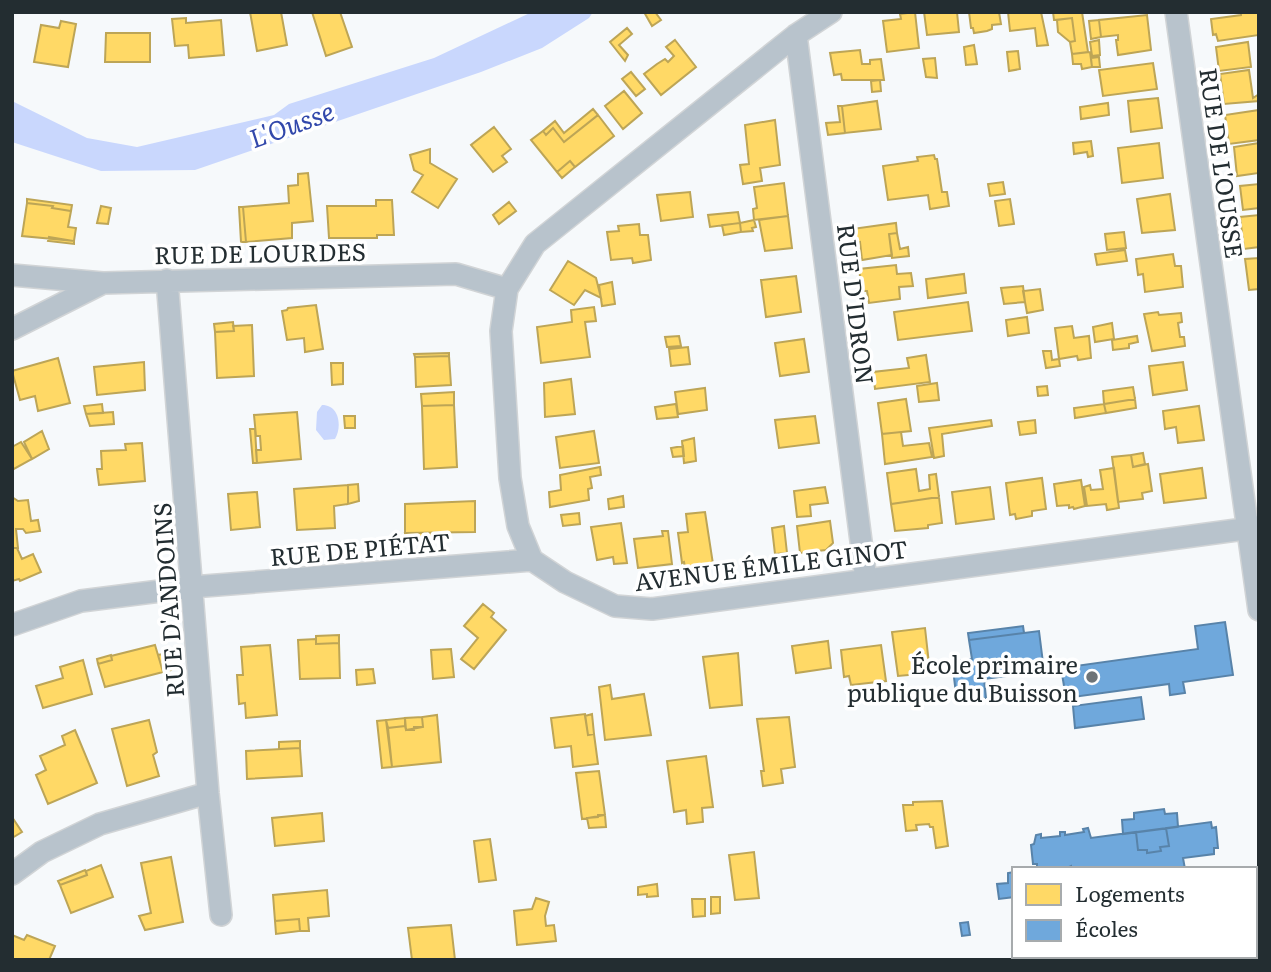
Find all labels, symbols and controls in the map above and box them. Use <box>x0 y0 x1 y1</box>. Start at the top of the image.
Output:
street label: RUE DE L'OUSSE <box>1192 65 1254 261</box>
water label: L'Ousse <box>243 90 339 156</box>
street label: RUE D'IDRON <box>830 221 884 387</box>
street label: RUE DE LOURDES <box>154 233 366 271</box>
street label: RUE D'ANDOINS <box>143 501 191 699</box>
street label: RUE DE PIÉTAT <box>268 523 452 573</box>
street label: AVENUE ÉMILE GINOT <box>632 530 910 598</box>
place label: École primaire publique du Buisson <box>847 646 1078 709</box>
marker: École primaire publique du Buisson <box>1084 669 1100 685</box>
legend <box>1012 867 1257 958</box>
text: Logements <box>1075 877 1184 908</box>
text: Écoles <box>1075 912 1138 943</box>

